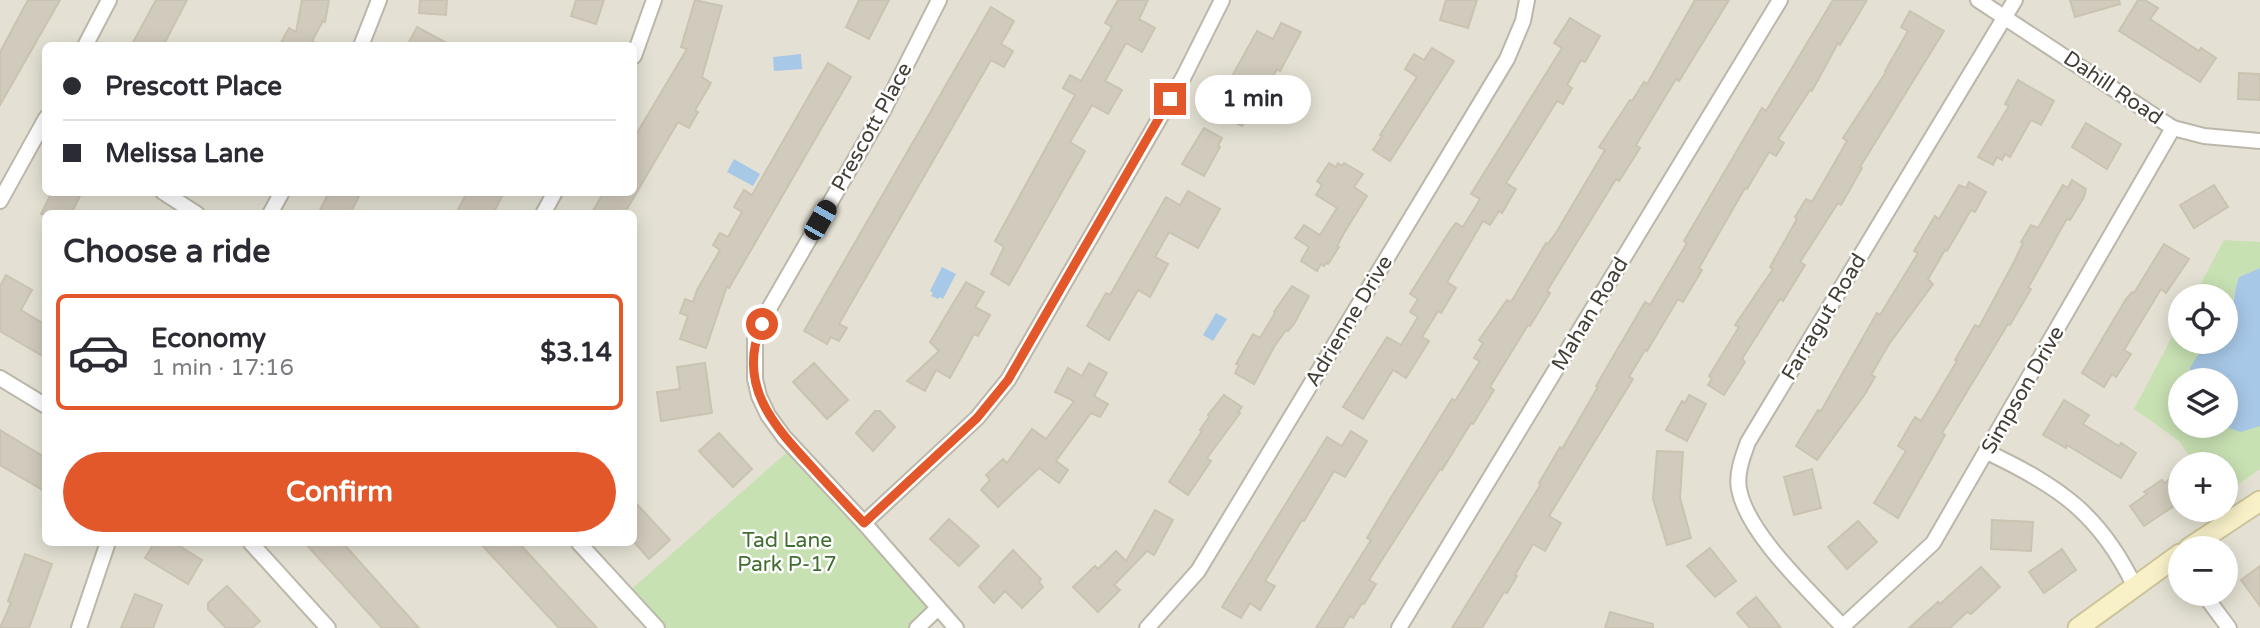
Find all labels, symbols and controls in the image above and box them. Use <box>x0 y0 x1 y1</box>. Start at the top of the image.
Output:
street label: Dahill Road <box>2059 46 2167 130</box>
street label: Prescott Place <box>826 58 918 196</box>
text: Prescott Place <box>105 71 282 102</box>
callout: 1 min <box>1194 74 1310 124</box>
route end <box>1154 83 1186 115</box>
text: 1 min <box>1222 85 1284 113</box>
text: Melissa Lane <box>105 138 264 169</box>
car <box>801 197 840 243</box>
text: Choose a ride <box>63 233 270 271</box>
street label: Farragut Road <box>1776 249 1872 385</box>
street label: Adrienne Drive <box>1300 251 1398 391</box>
street label: Mahan Road <box>1546 253 1634 375</box>
map controls <box>2168 284 2238 606</box>
button: locate <box>2168 284 2238 354</box>
route start <box>746 308 778 340</box>
icon: car <box>67 321 130 384</box>
street label: Simpson Drive <box>1976 322 2070 458</box>
text: Economy <box>151 323 266 354</box>
text: $3.14 <box>540 337 612 368</box>
text: 1 min · 17:16 <box>151 354 294 382</box>
button: layers <box>2168 368 2238 438</box>
button: Confirm <box>63 452 616 532</box>
button: + <box>2168 452 2238 522</box>
park label: Tad Lane Park P-17 <box>737 528 837 577</box>
button: − <box>2168 536 2238 606</box>

